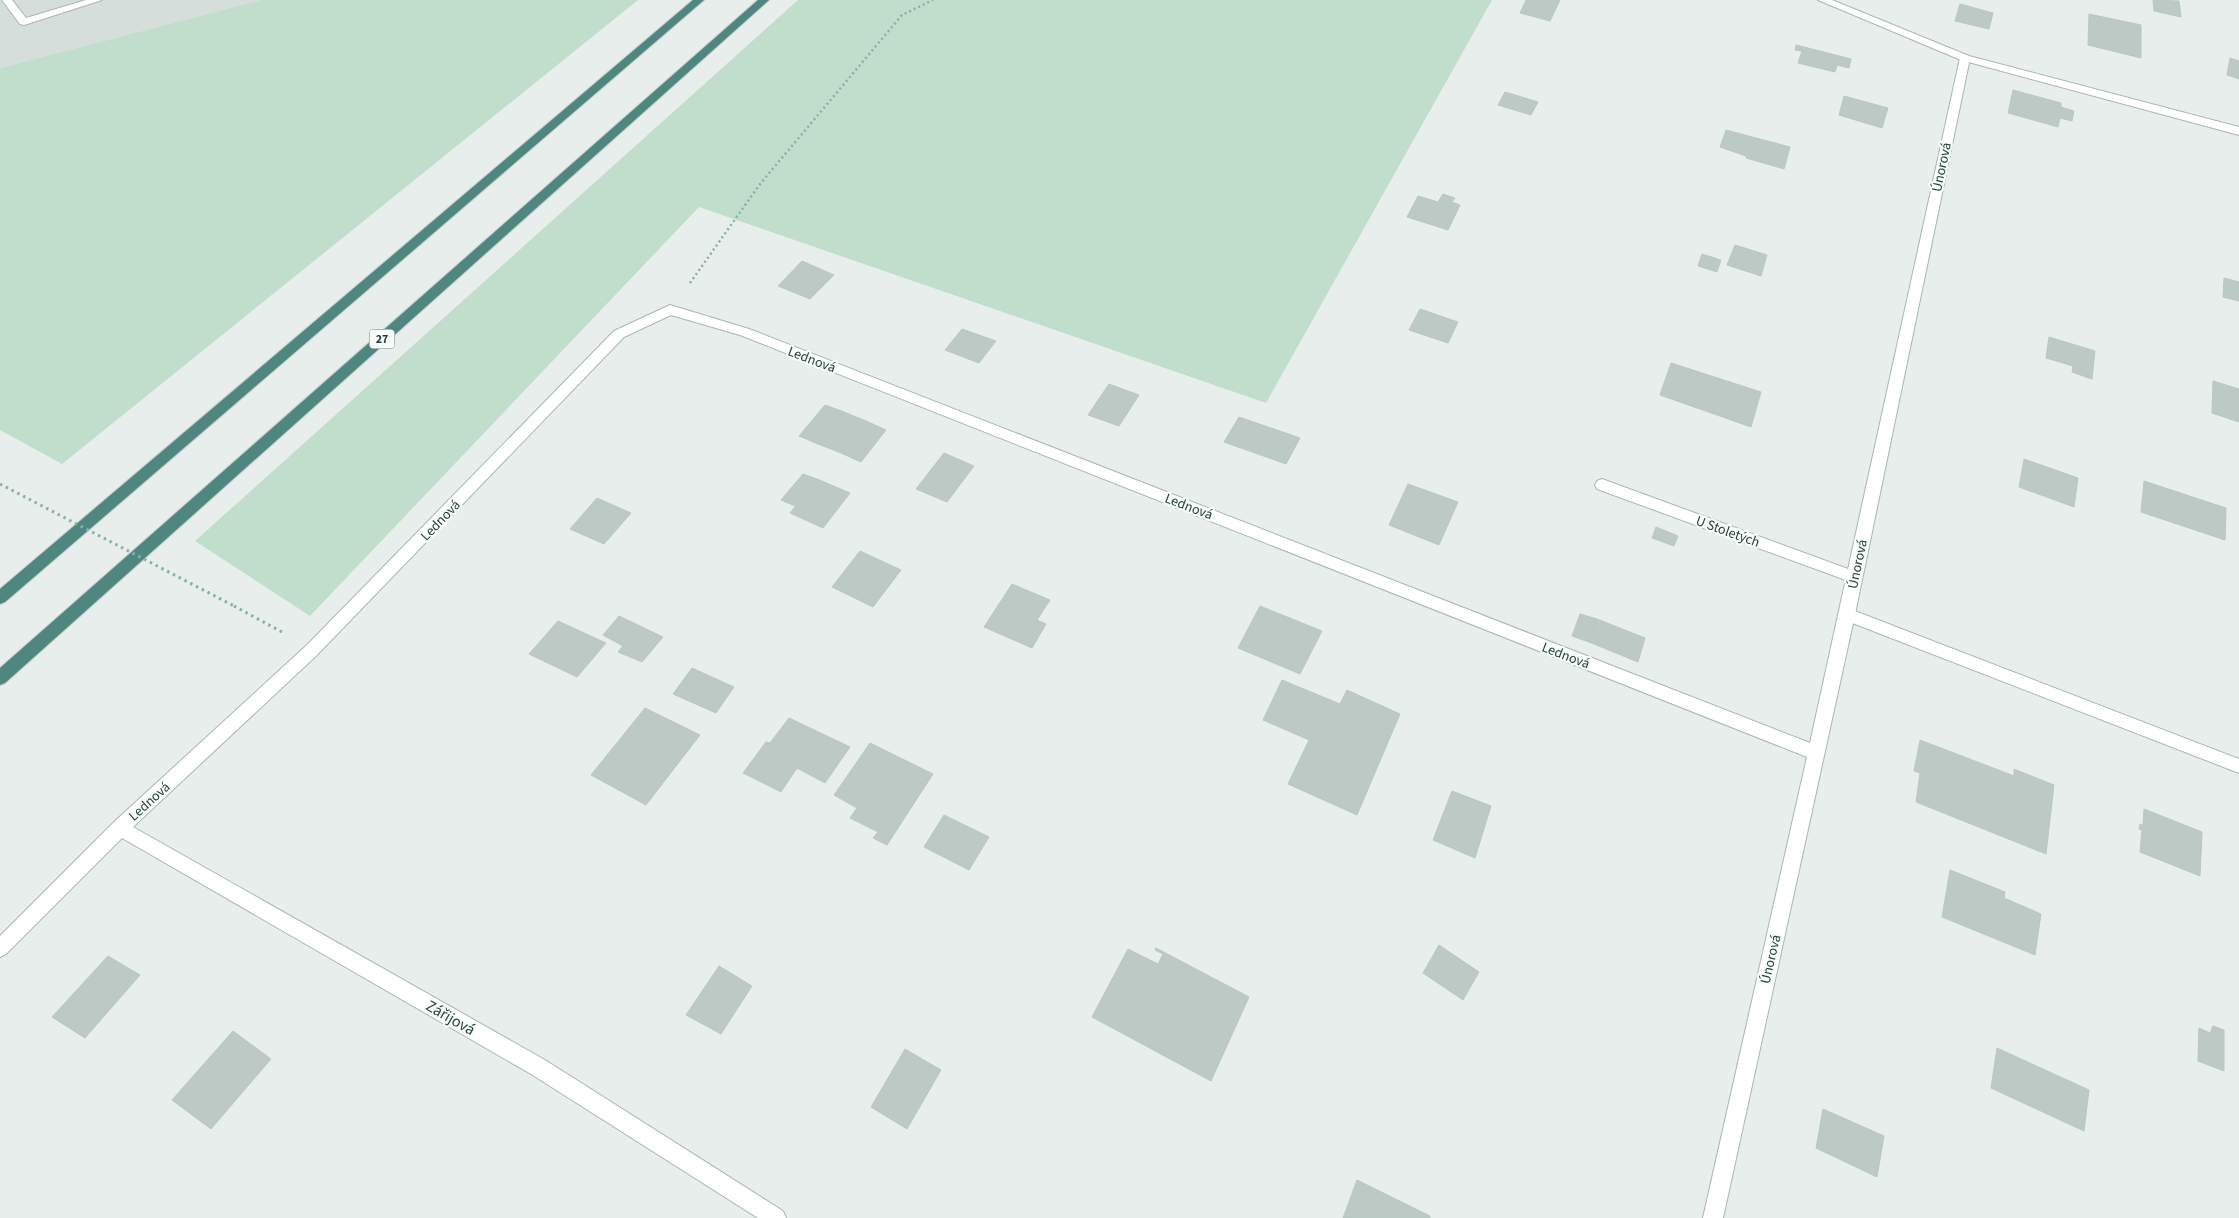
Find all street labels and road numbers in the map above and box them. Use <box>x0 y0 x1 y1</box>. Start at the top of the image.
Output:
street label: Únorová <box>1927 141 1957 194</box>
road number: 27 <box>370 329 394 348</box>
street label: Lednová <box>785 342 839 378</box>
street label: Lednová <box>1162 489 1216 525</box>
street label: Lednová <box>416 496 465 546</box>
street label: U Stoletých <box>1693 511 1762 553</box>
street label: Únorová <box>1843 538 1873 591</box>
street label: Lednová <box>1539 638 1593 674</box>
street label: Lednová <box>124 778 175 826</box>
street label: Únorová <box>1756 933 1786 986</box>
street label: Zářijová <box>422 995 479 1041</box>

